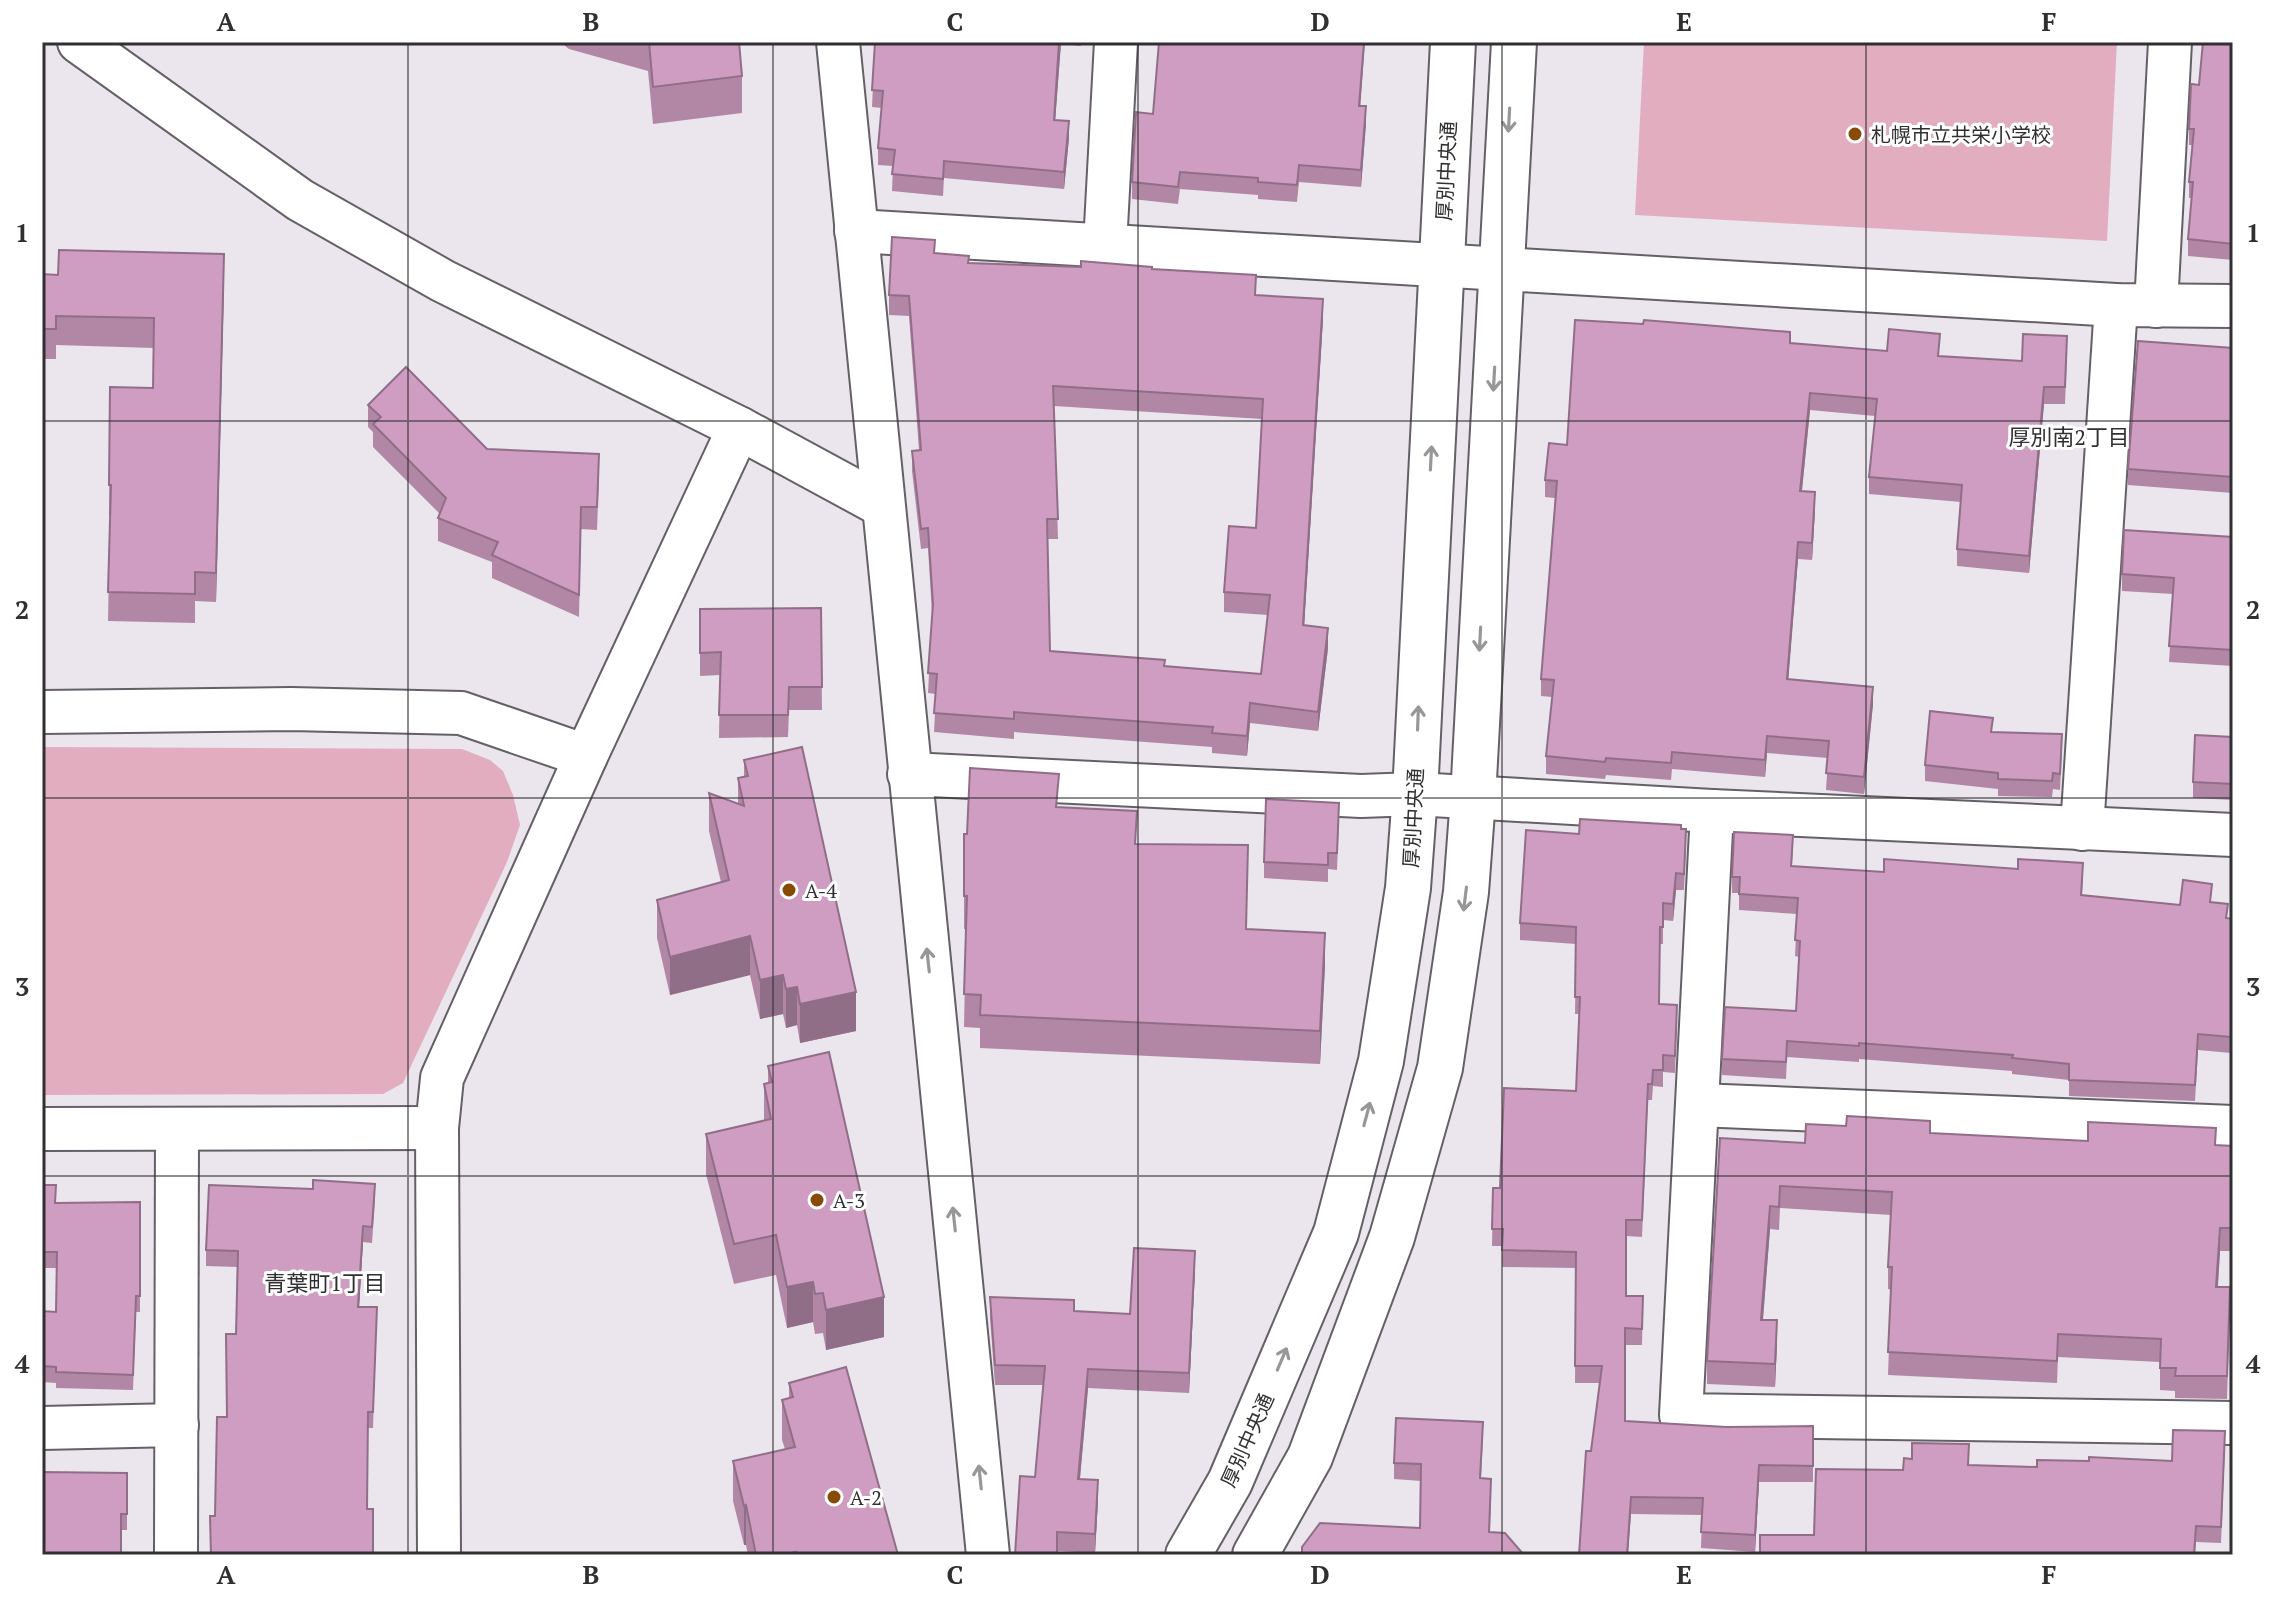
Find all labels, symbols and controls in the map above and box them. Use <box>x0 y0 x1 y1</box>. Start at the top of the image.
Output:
text: A <box>217 4 236 38</box>
text: B <box>583 4 599 38</box>
text: C <box>947 4 963 38</box>
text: D <box>1310 4 1330 38</box>
text: E <box>1676 4 1692 38</box>
text: F <box>2042 4 2057 38</box>
one-way arrow <box>1501 106 1516 133</box>
street label: 厚別中央通 <box>1430 120 1462 222</box>
place label: 札幌市立共栄小学校 <box>1871 121 2051 148</box>
marker: 札幌市立共栄小学校 <box>1846 125 1864 143</box>
text: 1 <box>15 215 29 249</box>
text: 1 <box>2246 215 2260 249</box>
one-way arrow <box>1486 365 1501 392</box>
district label: 厚別南2丁目 <box>2008 422 2130 451</box>
one-way arrow <box>1424 445 1439 472</box>
text: 2 <box>15 592 29 626</box>
text: 2 <box>2246 592 2260 626</box>
one-way arrow <box>1472 625 1487 652</box>
one-way arrow <box>1410 705 1425 732</box>
street label: 厚別中央通 <box>1397 767 1429 869</box>
place label: A-4 <box>805 877 837 904</box>
marker: A-4 <box>780 881 798 899</box>
one-way arrow <box>1457 885 1472 911</box>
one-way arrow <box>920 947 935 974</box>
text: 3 <box>15 969 29 1003</box>
text: 3 <box>2246 969 2260 1003</box>
one-way arrow <box>1360 1101 1375 1127</box>
place label: A-3 <box>833 1187 865 1214</box>
marker: A-3 <box>808 1191 826 1209</box>
one-way arrow <box>946 1206 961 1233</box>
district label: 青葉町1丁目 <box>264 1268 386 1297</box>
text: 4 <box>15 1346 30 1380</box>
text: 4 <box>2246 1346 2261 1380</box>
one-way arrow <box>1276 1347 1291 1372</box>
street label: 厚別中央通 <box>1214 1389 1280 1491</box>
one-way arrow <box>972 1464 987 1491</box>
place label: A-2 <box>850 1484 882 1511</box>
marker: A-2 <box>825 1488 843 1506</box>
text: A <box>217 1557 236 1591</box>
text: B <box>583 1557 599 1591</box>
text: C <box>947 1557 963 1591</box>
text: D <box>1310 1557 1330 1591</box>
text: E <box>1676 1557 1692 1591</box>
text: F <box>2042 1557 2057 1591</box>

